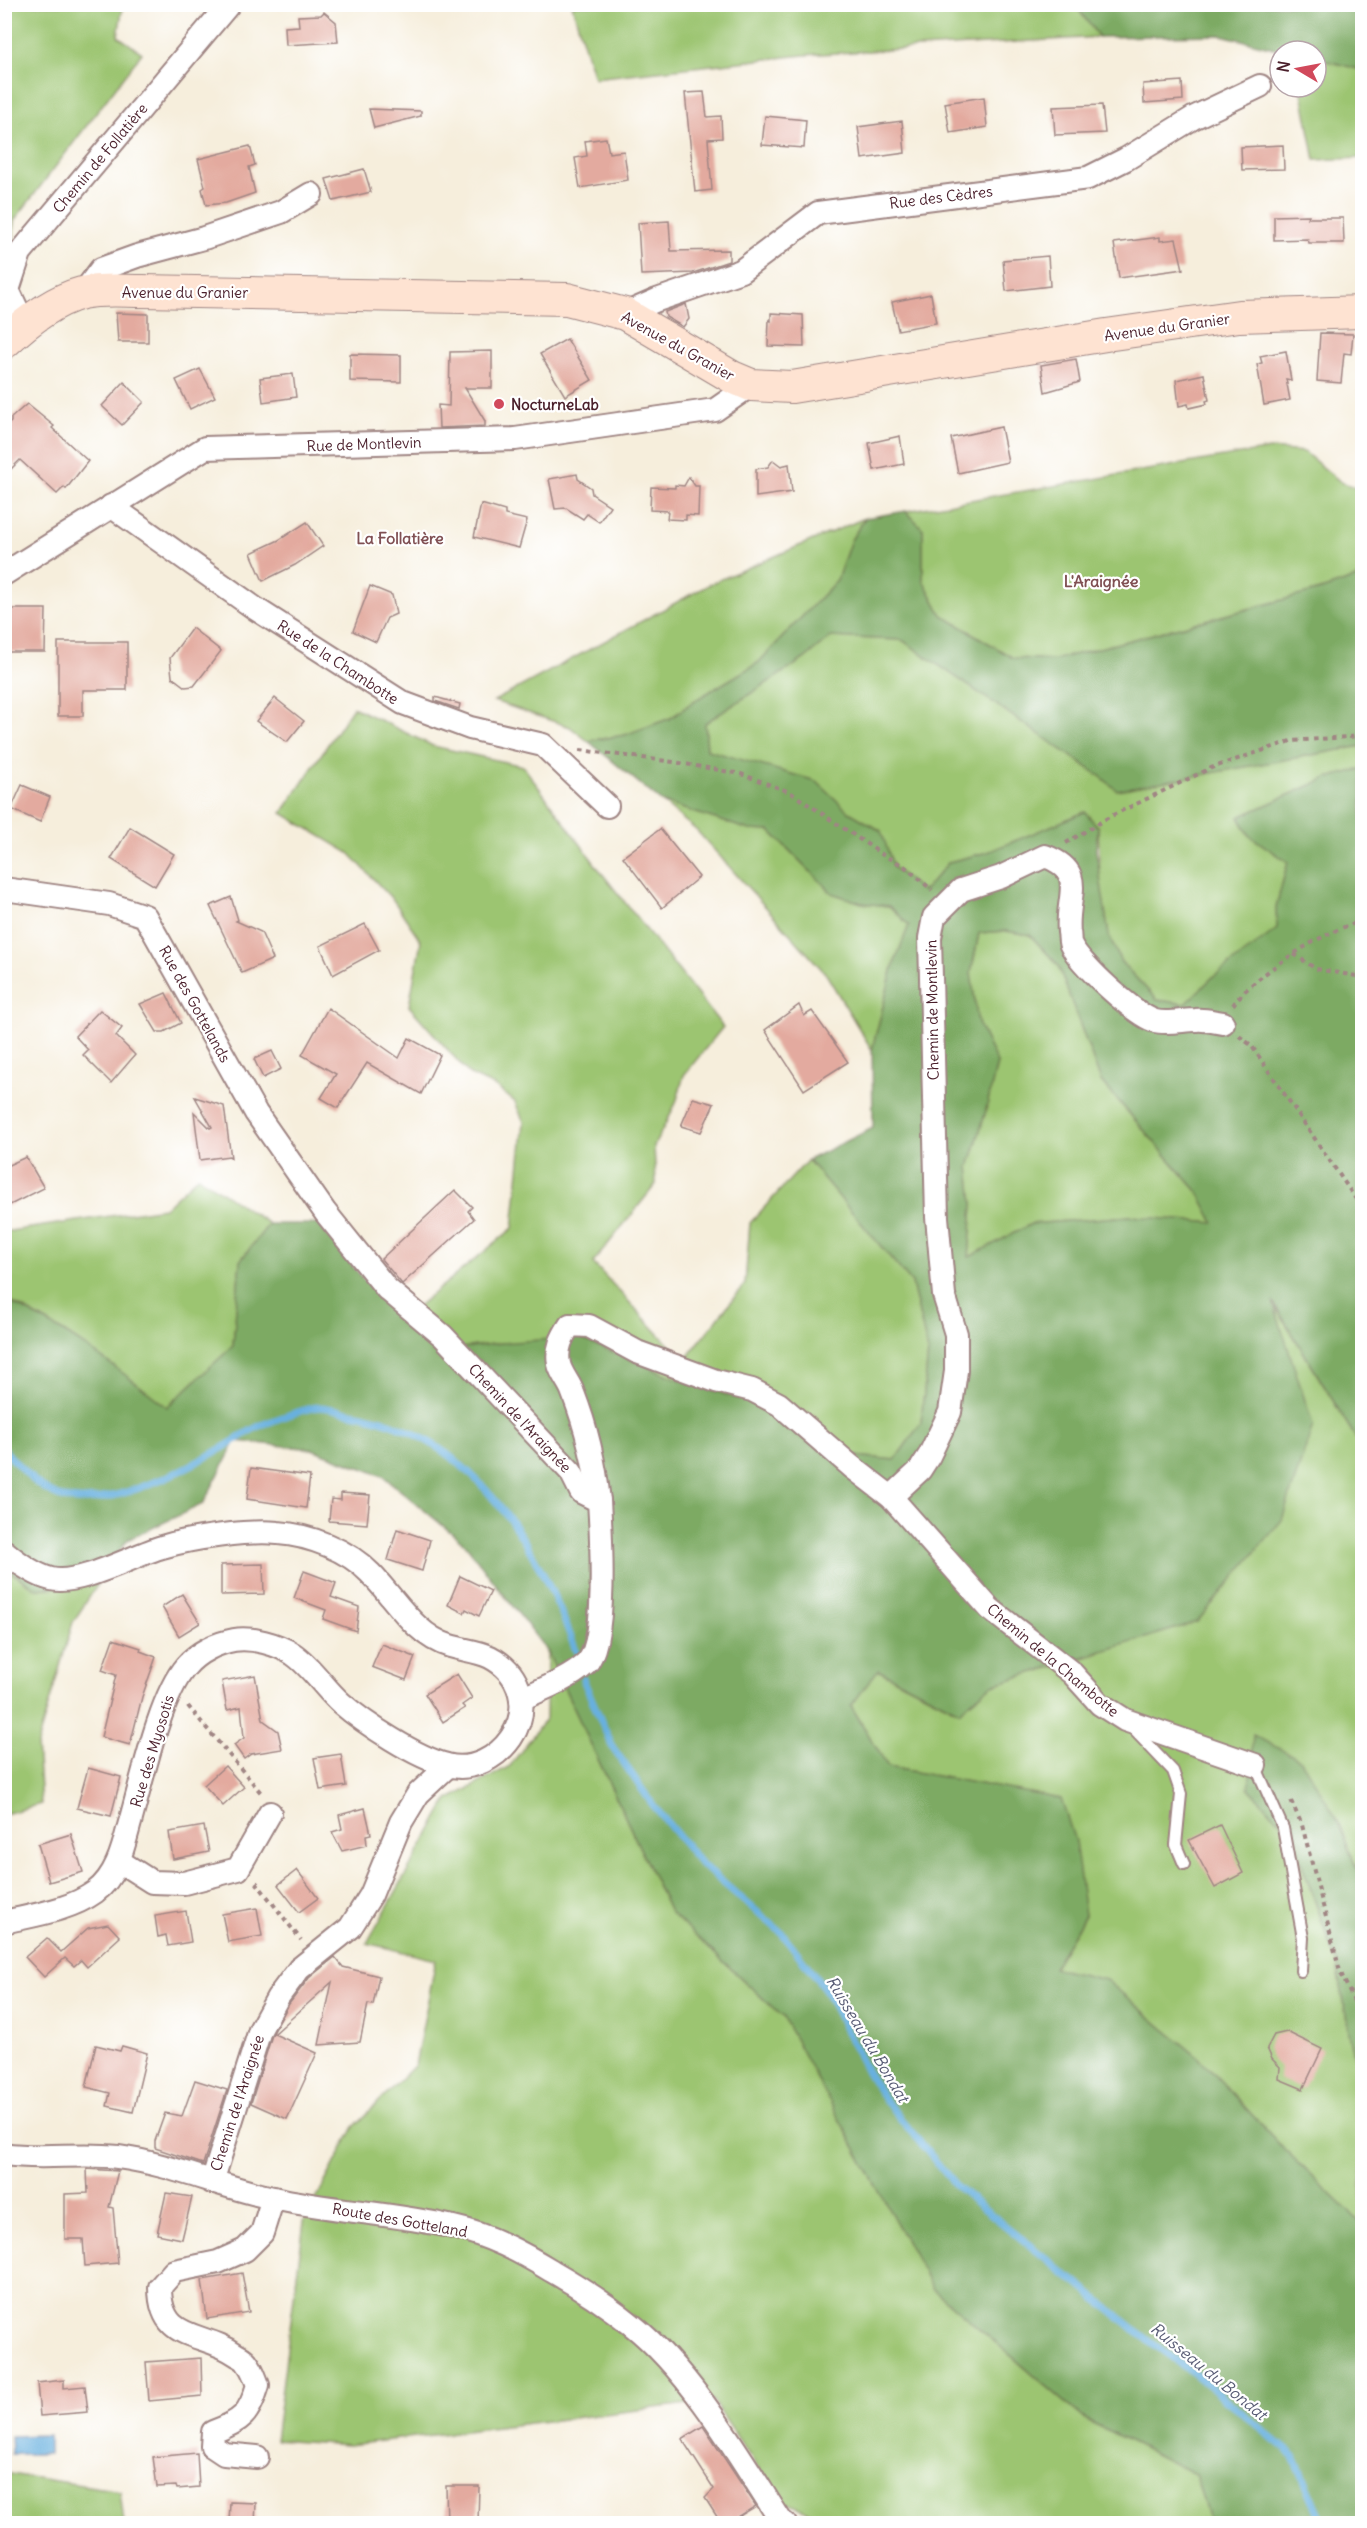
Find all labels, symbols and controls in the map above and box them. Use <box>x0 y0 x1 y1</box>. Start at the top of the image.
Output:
north arrow <box>1268 39 1328 99</box>
text: N <box>1272 59 1294 74</box>
street label: Chemin de Follatière <box>49 99 151 217</box>
street label: Rue des Cèdres <box>888 181 994 213</box>
street label: Avenue du Granier <box>122 283 248 302</box>
street label: Avenue du Granier <box>618 307 738 385</box>
street label: Avenue du Granier <box>1103 309 1231 345</box>
place label: NocturneLab <box>511 395 599 414</box>
marker: NocturneLab <box>492 397 506 411</box>
street label: Rue de Montlevin <box>306 432 422 456</box>
district label: La Follatière <box>356 528 444 548</box>
district label: L'Araignée <box>1064 571 1139 592</box>
street label: Rue de la Chambotte <box>274 616 402 708</box>
street label: Chemin de Montlevin <box>921 939 943 1080</box>
street label: Rue des Gottelands <box>155 942 235 1066</box>
street label: Chemin de l'Araignée <box>465 1360 575 1476</box>
street label: Chemin de la Chambotte <box>983 1599 1123 1721</box>
street label: Rue des Myosotis <box>126 1692 178 1809</box>
water label: Ruisseau du Bondat <box>822 1972 915 2108</box>
street label: Chemin de l'Araignée <box>206 2032 268 2174</box>
street label: Route des Gotteland <box>331 2199 469 2241</box>
water label: Ruisseau du Bondat <box>1147 2318 1273 2426</box>

